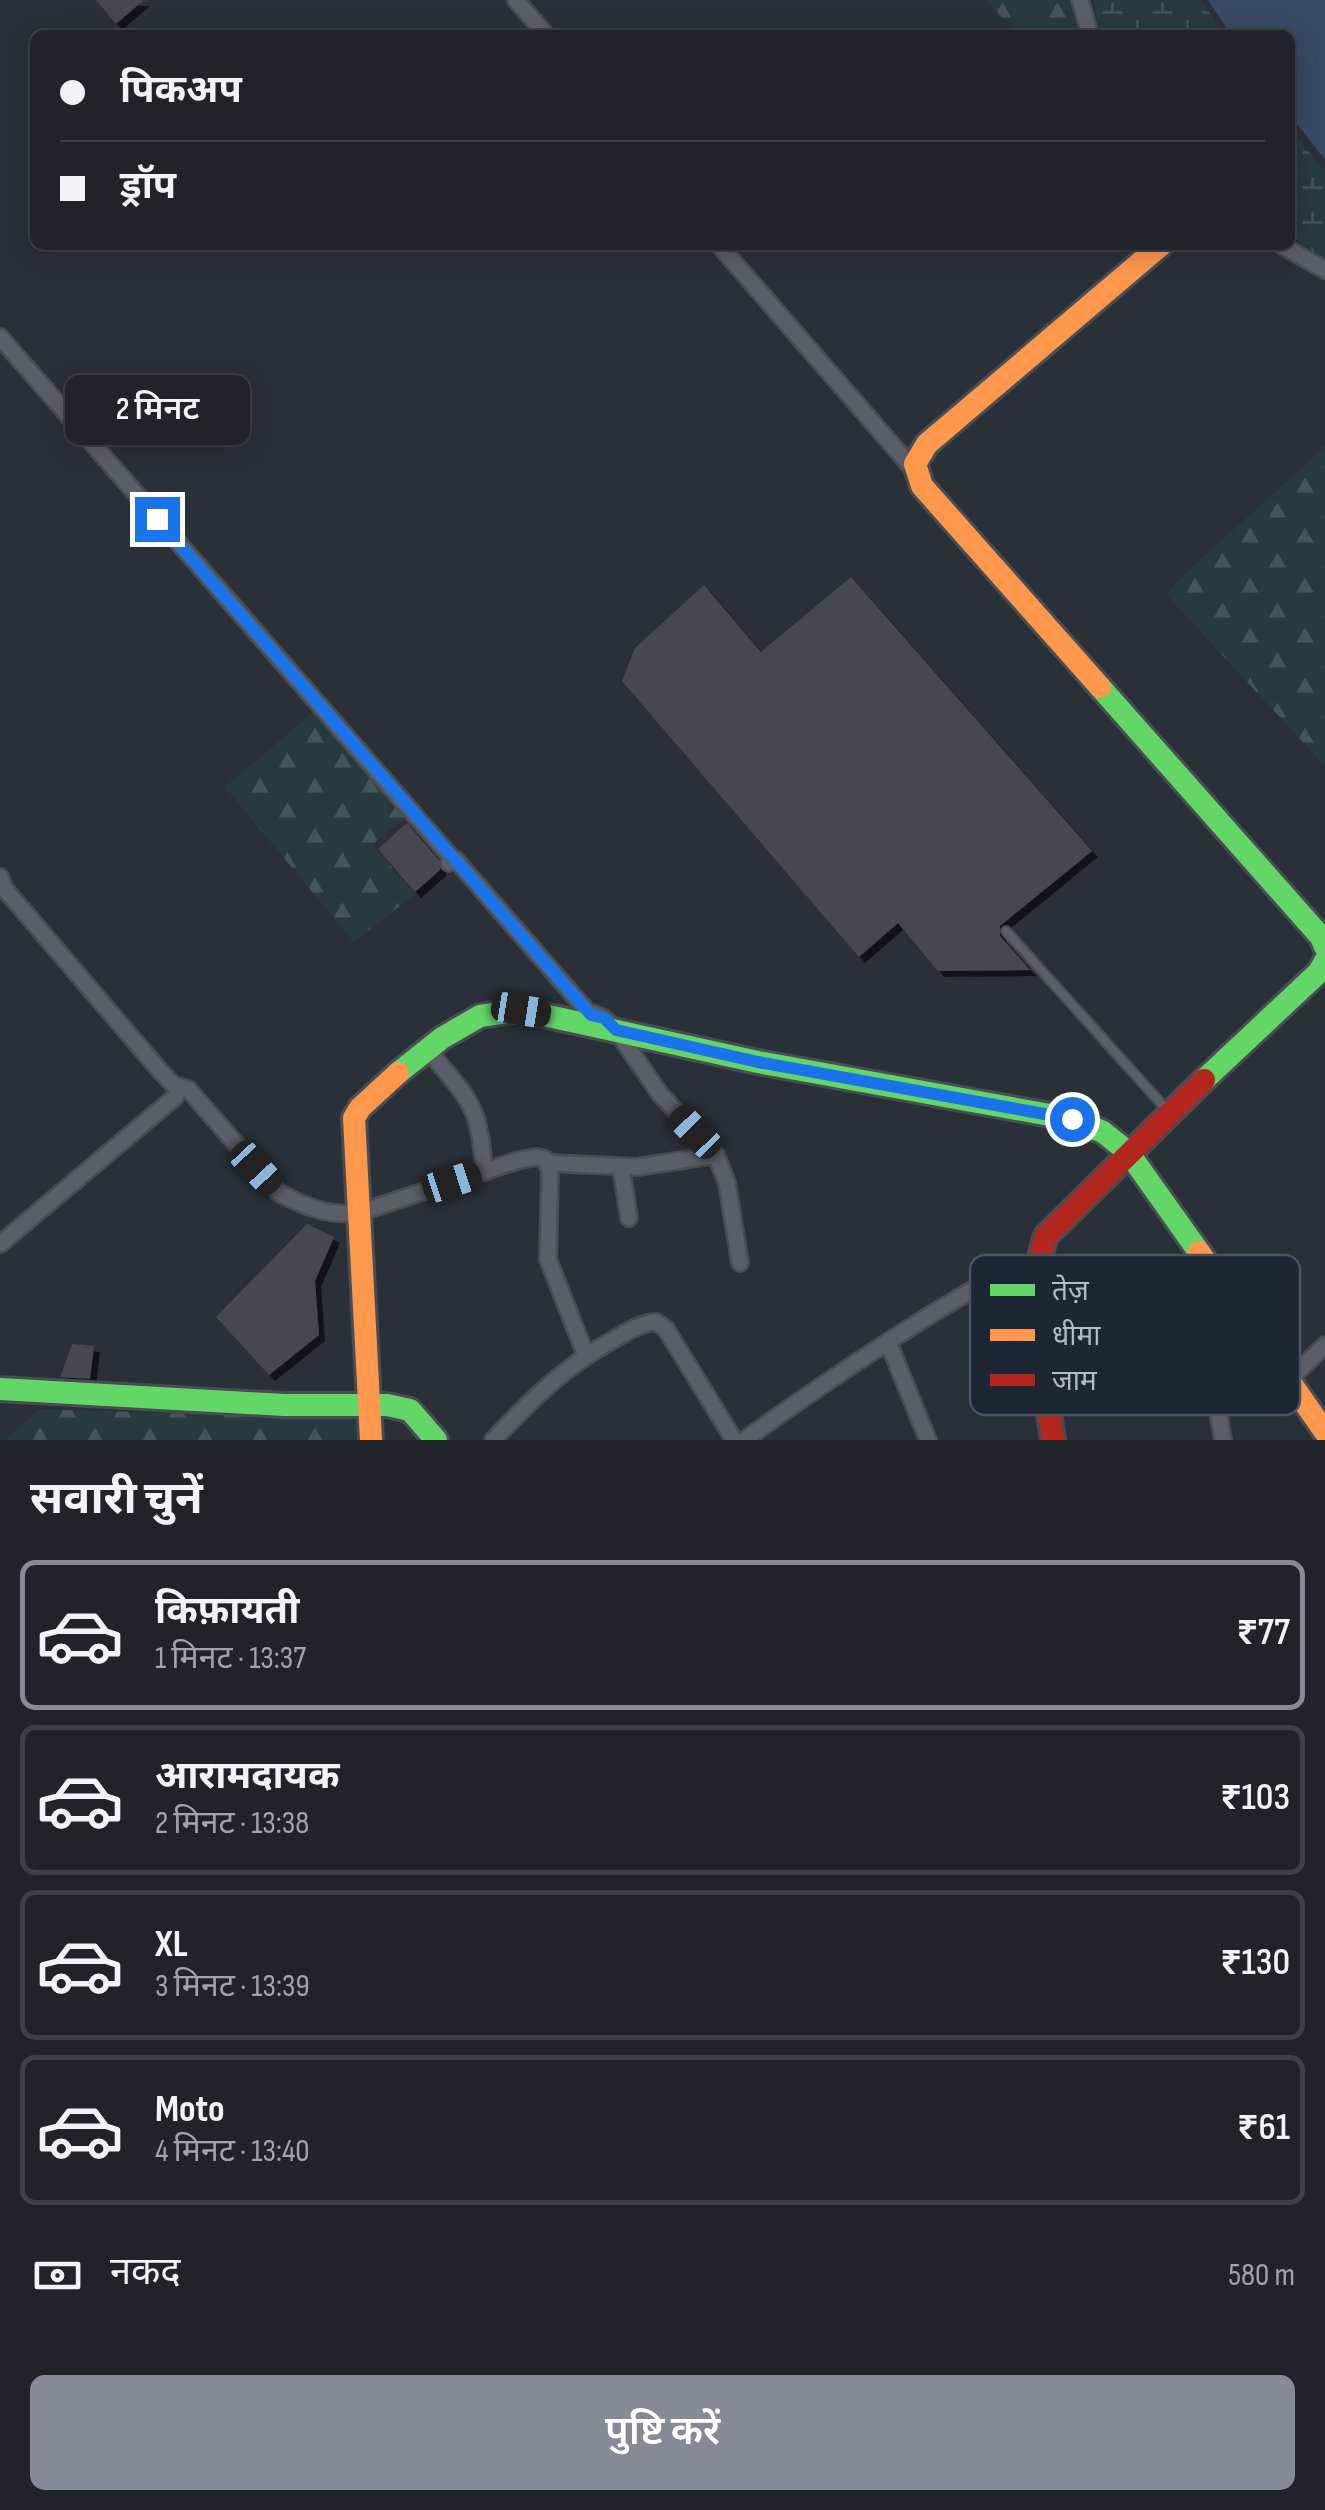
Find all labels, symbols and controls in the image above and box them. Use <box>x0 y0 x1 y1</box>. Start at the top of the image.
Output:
text: पिकअप <box>120 68 242 113</box>
text: ड्रॉप <box>120 164 176 209</box>
callout: 2 मिनट <box>64 374 250 444</box>
text: 2 मिनट <box>116 390 199 429</box>
route end <box>135 497 180 542</box>
car <box>489 990 553 1030</box>
route start <box>1050 1097 1095 1142</box>
car <box>663 1100 727 1164</box>
car <box>225 1136 287 1200</box>
car <box>419 1158 485 1206</box>
legend <box>970 1255 1300 1415</box>
text: तेज़ <box>1052 1274 1090 1308</box>
text: धीमा <box>1052 1319 1101 1353</box>
text: जाम <box>1052 1365 1098 1398</box>
text: सवारी चुनें <box>30 1472 203 1527</box>
text: किफ़ायती <box>155 1589 299 1634</box>
icon: car <box>35 1590 125 1680</box>
text: ₹77 <box>1236 1610 1290 1655</box>
text: 1 मिनट · 13:37 <box>155 1639 306 1678</box>
text: आरामदायक <box>155 1754 339 1799</box>
icon: car <box>35 1755 125 1845</box>
text: ₹103 <box>1220 1775 1290 1820</box>
text: 2 मिनट · 13:38 <box>155 1804 309 1843</box>
icon: car <box>35 1920 125 2010</box>
text: XL <box>155 1922 188 1967</box>
text: ₹130 <box>1220 1940 1290 1985</box>
text: 3 मिनट · 13:39 <box>155 1967 310 2006</box>
icon: car <box>35 2085 125 2175</box>
text: Moto <box>155 2087 225 2132</box>
text: ₹61 <box>1237 2105 1290 2150</box>
text: 4 मिनट · 13:40 <box>155 2132 310 2171</box>
icon: cash <box>30 2248 85 2303</box>
text: नकद <box>110 2250 180 2295</box>
text: 580 m <box>1228 2256 1295 2295</box>
button: पुष्टि करें <box>30 2375 1295 2490</box>

